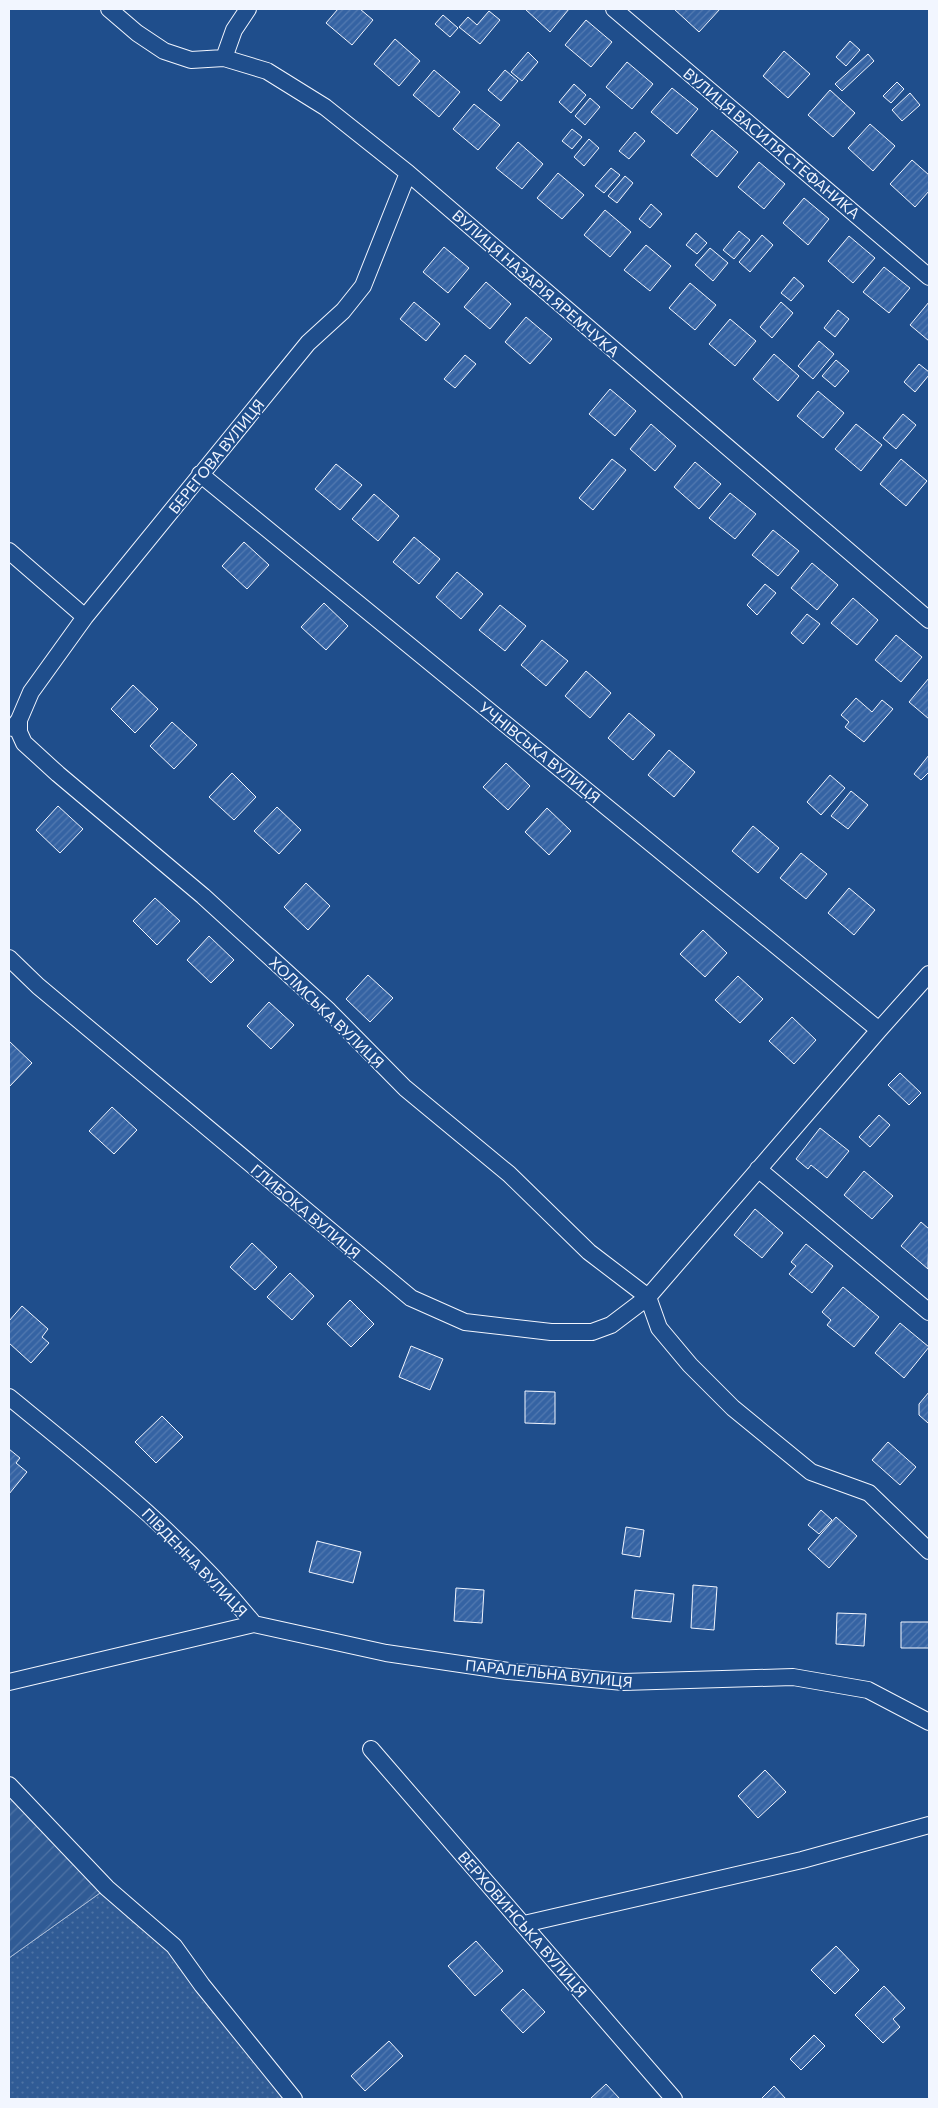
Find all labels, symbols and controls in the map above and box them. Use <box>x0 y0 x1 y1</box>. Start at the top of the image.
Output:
street label: ВУЛИЦЯ ВАСИЛЯ СТЕФАНИКА <box>680 64 864 222</box>
street label: ВУЛИЦЯ НАЗАРІЯ ЯРЕМЧУКА <box>449 206 623 360</box>
street label: БЕРЕГОВА ВУЛИЦЯ <box>164 395 268 517</box>
street label: УЧНІВСЬКА ВУЛИЦЯ <box>476 698 604 806</box>
street label: ХОЛМСЬКА ВУЛИЦЯ <box>266 953 388 1071</box>
street label: ГЛИБОКА ВУЛИЦЯ <box>248 1160 364 1262</box>
street label: ПІВДЕННА ВУЛИЦЯ <box>139 1504 251 1620</box>
street label: ПАРАЛЕЛЬНА ВУЛИЦЯ <box>464 1655 634 1691</box>
street label: ВЕРХОВИНСЬКА ВУЛИЦЯ <box>455 1848 591 2000</box>

